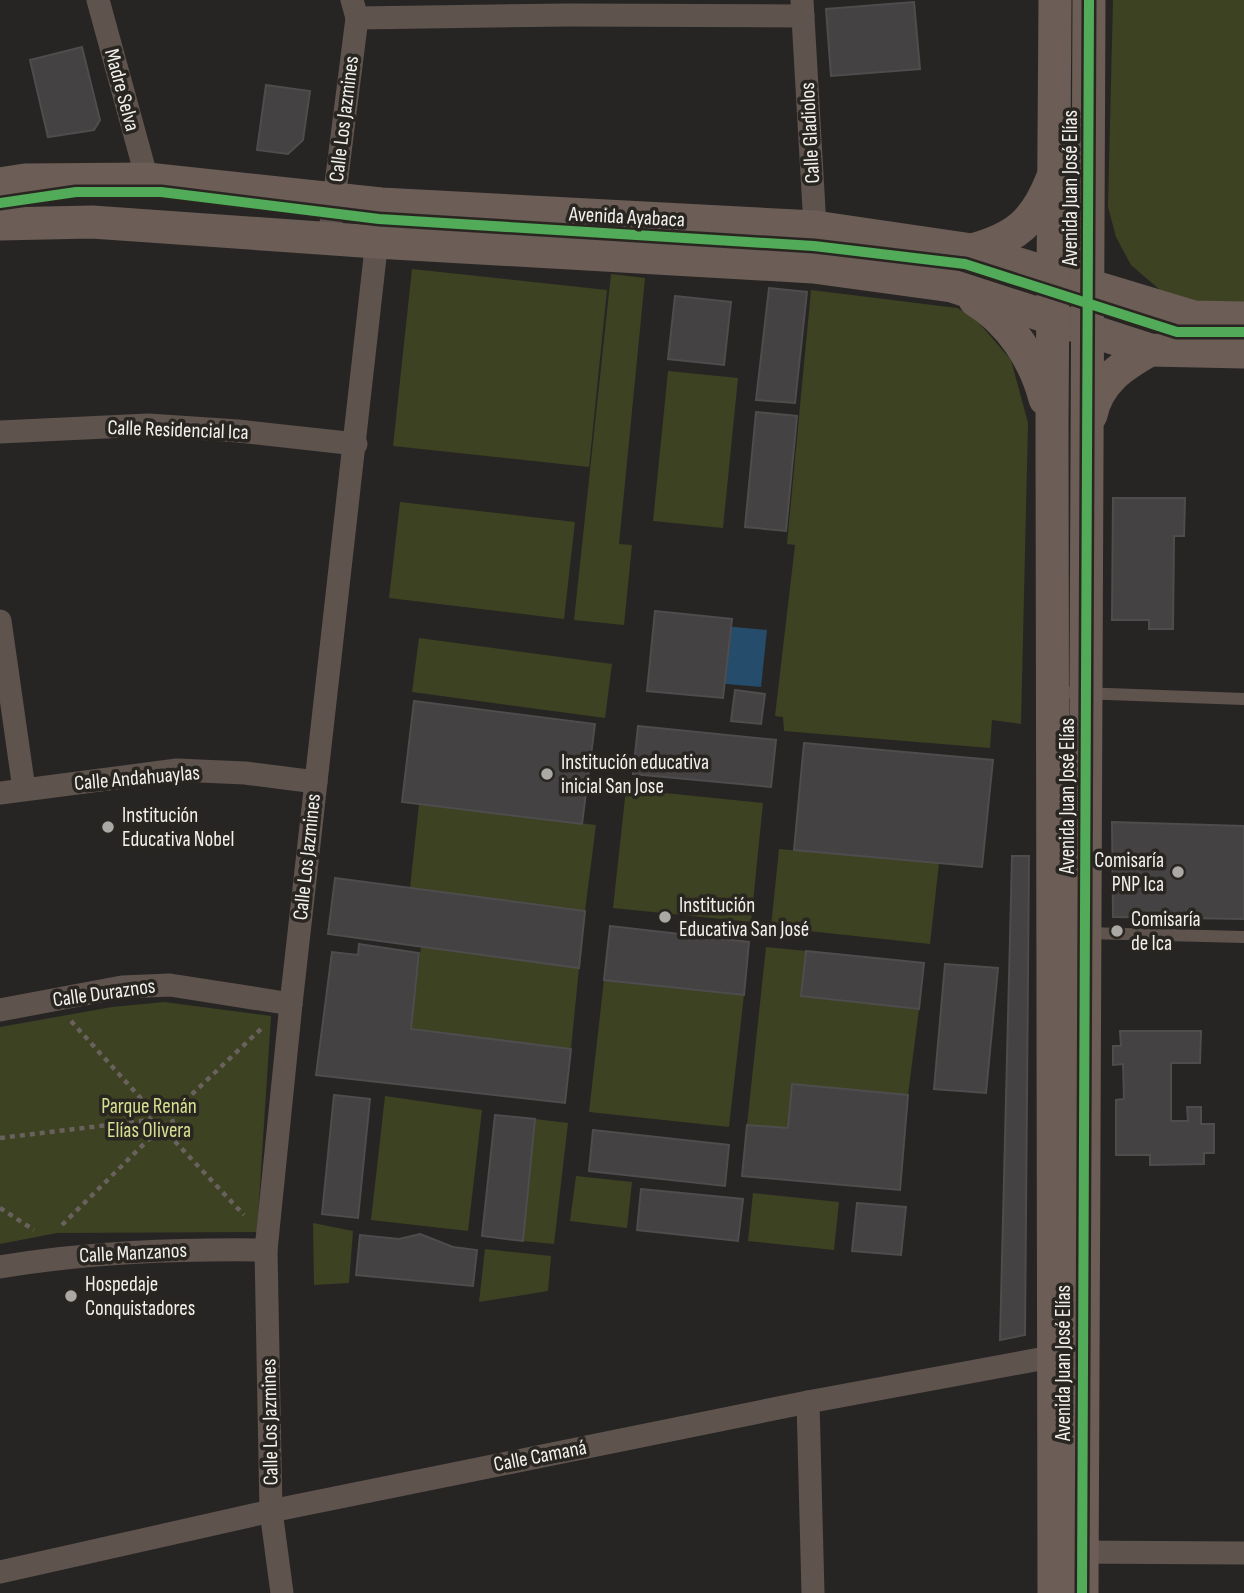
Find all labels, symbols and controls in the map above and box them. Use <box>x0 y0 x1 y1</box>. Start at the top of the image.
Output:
street label: Madre Selva <box>99 46 145 134</box>
street label: Calle Los Jazmines <box>324 54 364 184</box>
street label: Calle Gladiolos <box>795 82 825 184</box>
street label: Avenida Juan José Elías <box>1058 110 1083 267</box>
street label: Avenida Ayabaca <box>568 201 685 233</box>
street label: Calle Residencial Ica <box>107 415 249 445</box>
street label: Avenida Juan José Elías <box>1055 718 1080 875</box>
place label: Institución educativa inicial San Jose <box>561 750 709 799</box>
street label: Calle Andahuaylas <box>73 760 201 796</box>
marker: Institución educativa inicial San Jose <box>539 766 555 782</box>
street label: Calle Los Jazmines <box>288 793 326 921</box>
place label: Institución Educativa Nobel <box>122 803 234 852</box>
marker: Institución Educativa Nobel <box>100 819 116 835</box>
place label: Comisaría PNP Ica <box>1094 848 1164 897</box>
marker: Comisaría PNP Ica <box>1170 864 1186 880</box>
place label: Institución Educativa San José <box>679 893 809 942</box>
place label: Comisaría de Ica <box>1131 907 1201 956</box>
marker: Institución Educativa San José <box>657 909 673 925</box>
marker: Comisaría de Ica <box>1109 923 1125 939</box>
street label: Calle Duraznos <box>51 973 157 1013</box>
park label: Parque Renán Elías Olivera <box>101 1094 197 1143</box>
street label: Calle Manzanos <box>78 1238 188 1268</box>
place label: Hospedaje Conquistadores <box>85 1272 195 1321</box>
street label: Avenida Juan José Elías <box>1051 1285 1076 1442</box>
marker: Hospedaje Conquistadores <box>63 1288 79 1304</box>
street label: Calle Los Jazmines <box>256 1358 284 1486</box>
street label: Calle Camaná <box>491 1435 589 1477</box>

